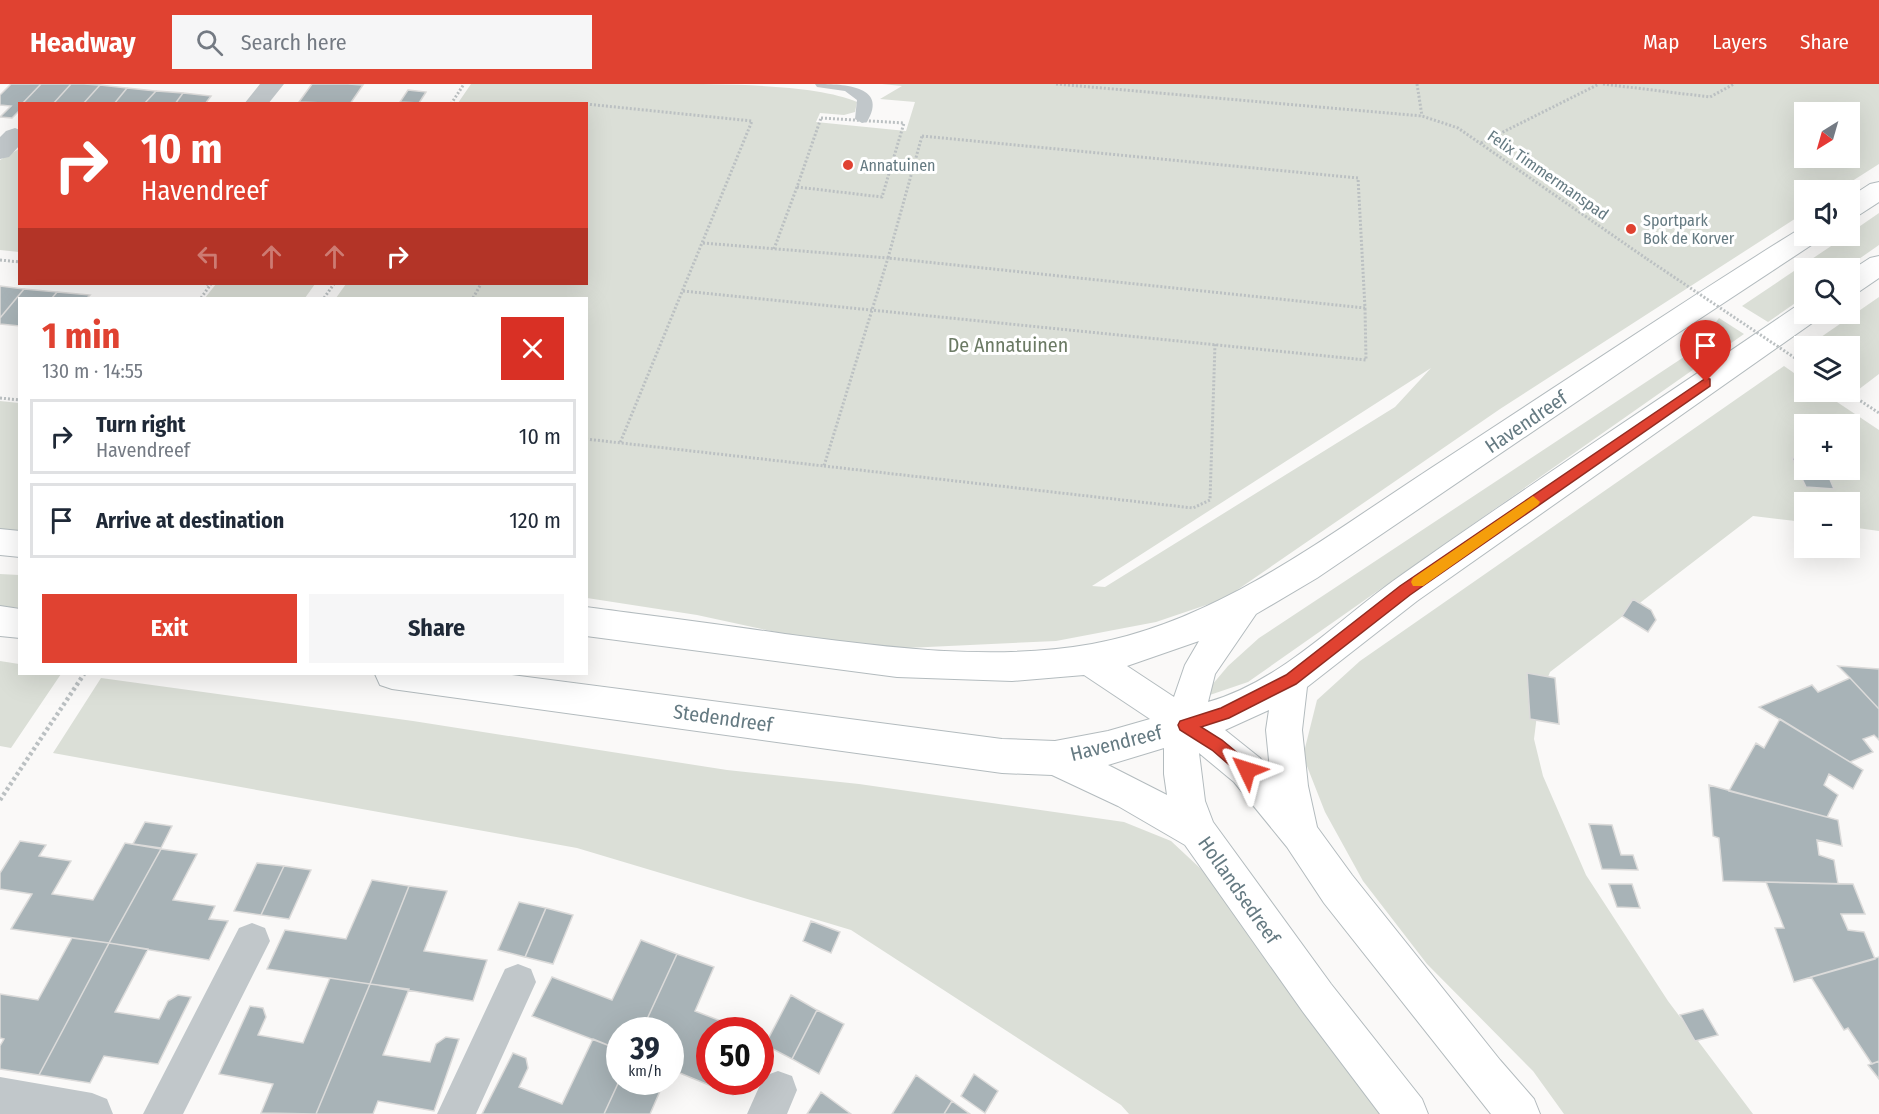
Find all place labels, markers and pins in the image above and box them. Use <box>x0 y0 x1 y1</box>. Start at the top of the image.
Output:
place label: Annatuinen <box>860 156 936 175</box>
marker: Annatuinen <box>841 158 855 172</box>
place label: Sportpark Bok de Korver <box>1643 211 1735 248</box>
marker: Sportpark Bok de Korver <box>1624 222 1638 236</box>
pin <box>1680 320 1731 382</box>

